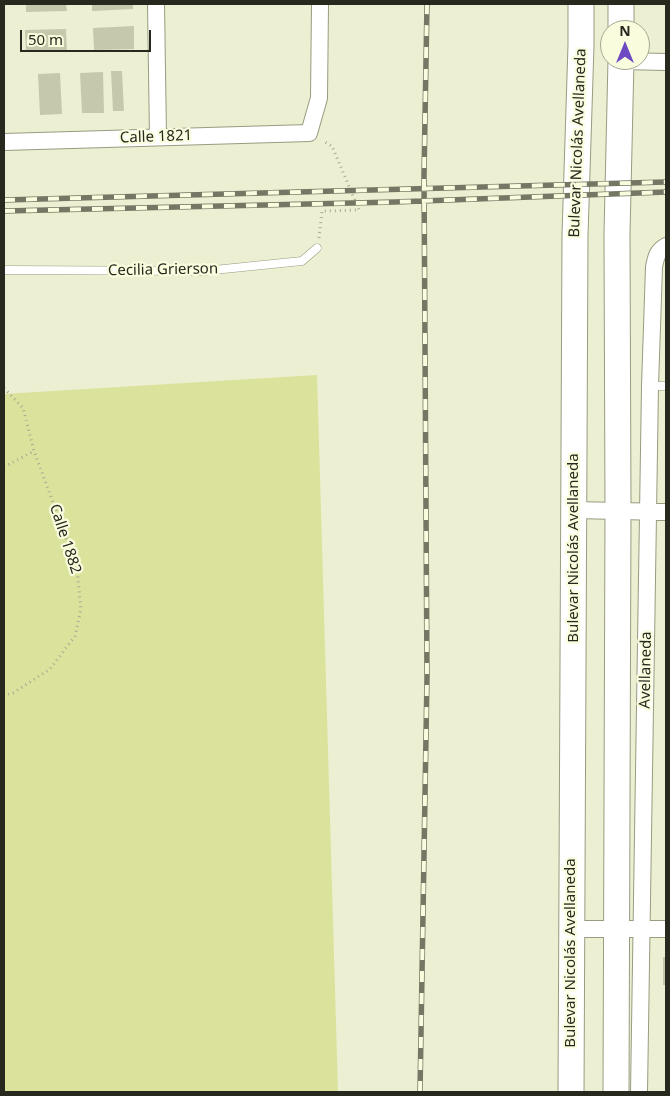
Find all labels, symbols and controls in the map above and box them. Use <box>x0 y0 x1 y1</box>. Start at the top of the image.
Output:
scale bar <box>22 20 154 52</box>
north arrow <box>600 20 650 70</box>
text: N <box>619 21 631 40</box>
text: 50 m <box>28 29 63 49</box>
street label: Bulevar Nicolás Avellaneda <box>566 48 590 238</box>
street label: Calle 1821 <box>120 127 192 147</box>
street label: Cecilia Grierson <box>108 260 218 280</box>
street label: Bulevar Nicolás Avellaneda <box>565 453 583 643</box>
street label: Calle 1882 <box>45 502 85 576</box>
street label: Avellaneda <box>636 631 656 709</box>
street label: Bulevar Nicolás Avellaneda <box>562 858 580 1048</box>

